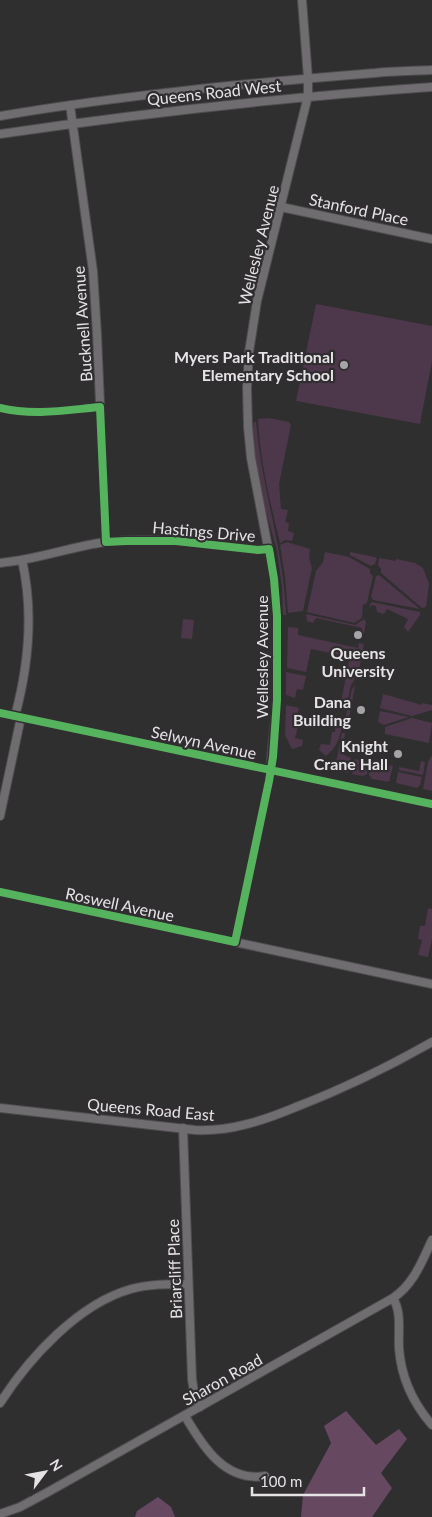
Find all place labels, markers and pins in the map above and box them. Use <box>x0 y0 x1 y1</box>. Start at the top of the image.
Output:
place label: Myers Park Traditional Elementary School <box>174 347 334 384</box>
marker: Myers Park Traditional Elementary School <box>338 359 350 371</box>
marker: Queens University <box>352 629 364 641</box>
place label: Queens University <box>322 643 395 680</box>
place label: Dana Building <box>293 692 352 729</box>
marker: Dana Building <box>355 704 367 716</box>
place label: Knight Crane Hall <box>314 736 388 773</box>
marker: Knight Crane Hall <box>392 748 404 760</box>

